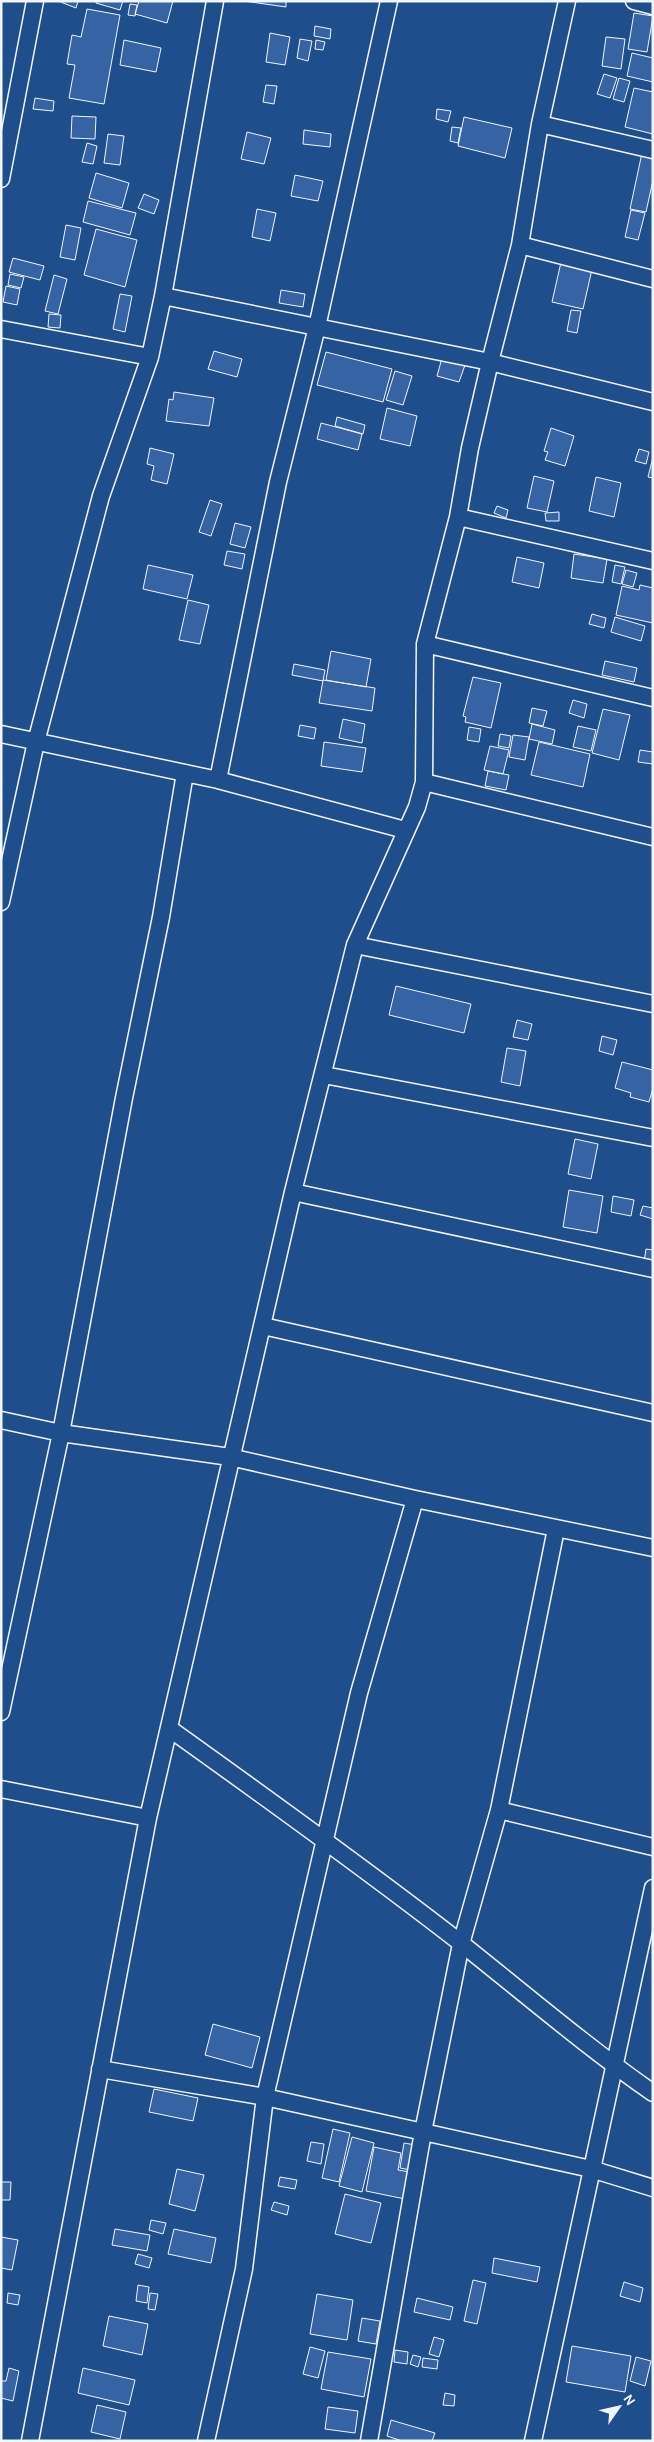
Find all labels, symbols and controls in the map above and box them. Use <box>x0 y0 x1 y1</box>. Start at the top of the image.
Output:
north arrow <box>594 2382 644 2432</box>
text: N <box>620 2391 639 2409</box>

